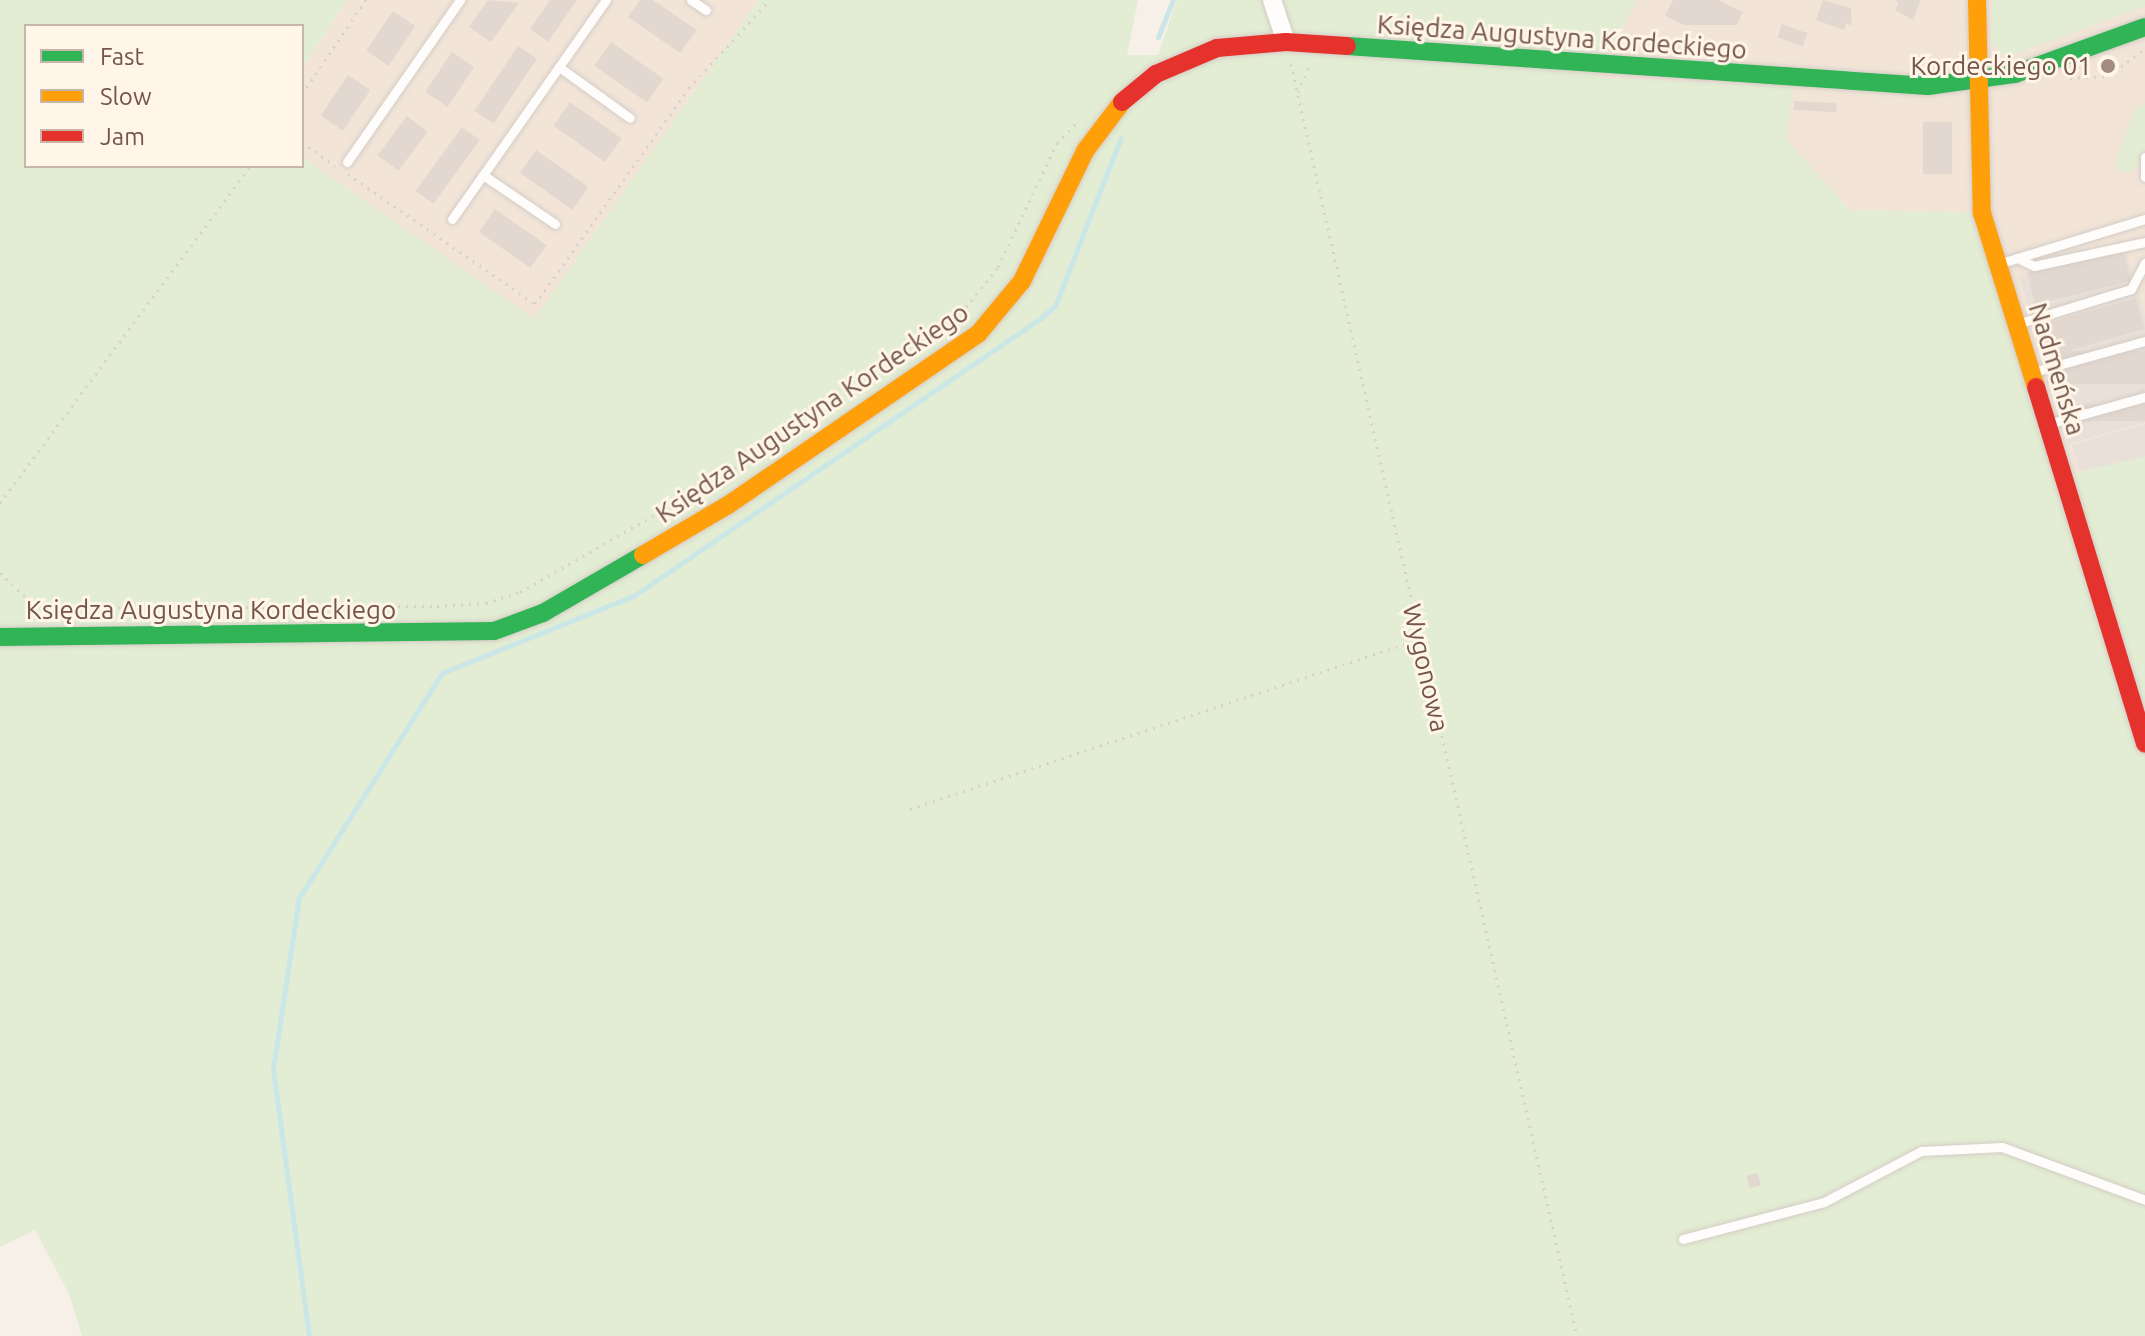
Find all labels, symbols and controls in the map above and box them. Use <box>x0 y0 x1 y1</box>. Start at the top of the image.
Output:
street label: Księdza Augustyna Kordeckiego <box>1376 9 1748 65</box>
legend <box>24 24 304 168</box>
text: Fast <box>100 43 144 70</box>
place label: Kordeckiego 01 <box>1911 50 2092 82</box>
marker: Kordeckiego 01 <box>2099 57 2117 75</box>
text: Slow <box>100 83 152 110</box>
text: Jam <box>100 123 145 150</box>
street label: Księdza Augustyna Kordeckiego <box>650 296 974 530</box>
street label: Nadmeńska <box>2022 299 2092 439</box>
street label: Księdza Augustyna Kordeckiego <box>26 594 396 626</box>
street label: Wygonowa <box>1396 601 1456 735</box>

